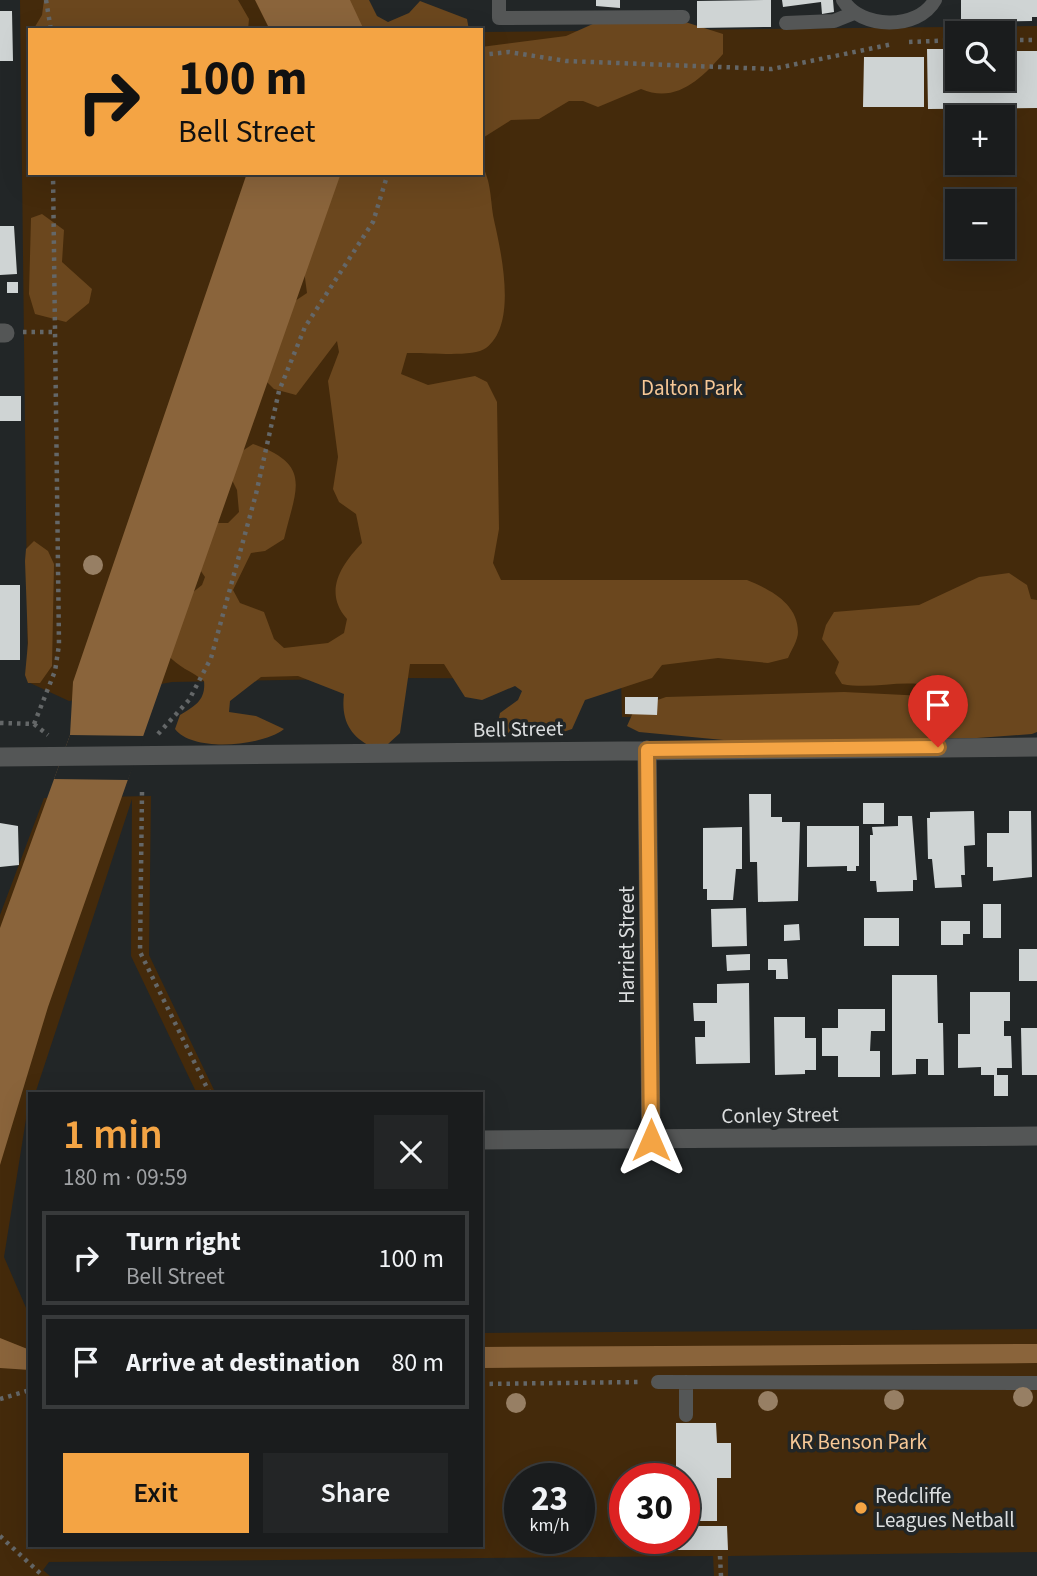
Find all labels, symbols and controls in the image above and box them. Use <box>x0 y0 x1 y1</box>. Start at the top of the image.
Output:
map controls <box>945 21 1015 259</box>
button: search <box>945 21 1015 91</box>
text: 100 m <box>178 44 307 114</box>
icon: right <box>63 56 154 147</box>
button: + <box>945 105 1015 175</box>
text: Bell Street <box>178 109 316 155</box>
button: − <box>945 189 1015 259</box>
park label: Dalton Park <box>641 373 744 403</box>
pin <box>908 675 968 747</box>
icon: arrive <box>919 686 957 724</box>
street label: Bell Street <box>473 713 563 745</box>
street label: Harriet Street <box>612 886 642 1004</box>
street label: Conley Street <box>721 1099 839 1131</box>
position arrow <box>614 1103 688 1177</box>
text: 1 min <box>63 1105 163 1165</box>
button: close <box>374 1115 448 1189</box>
text: 180 m · 09:59 <box>63 1161 187 1194</box>
text: Turn right <box>126 1223 241 1260</box>
icon: right <box>67 1239 105 1277</box>
text: 100 m <box>378 1240 444 1277</box>
text: Bell Street <box>126 1260 225 1293</box>
icon: arrive <box>67 1343 105 1381</box>
text: Arrive at destination <box>126 1344 360 1381</box>
text: 80 m <box>391 1344 444 1381</box>
park label: KR Benson Park <box>789 1427 927 1457</box>
button: Exit <box>63 1453 249 1533</box>
button: Share <box>263 1453 448 1533</box>
speed limit sign: 30 <box>609 1463 700 1554</box>
text: 23 <box>531 1474 568 1524</box>
place label: Redcliffe Leagues Netball <box>875 1481 1015 1535</box>
marker: Redcliffe Leagues Netball <box>853 1500 869 1516</box>
text: km/h <box>530 1513 569 1538</box>

